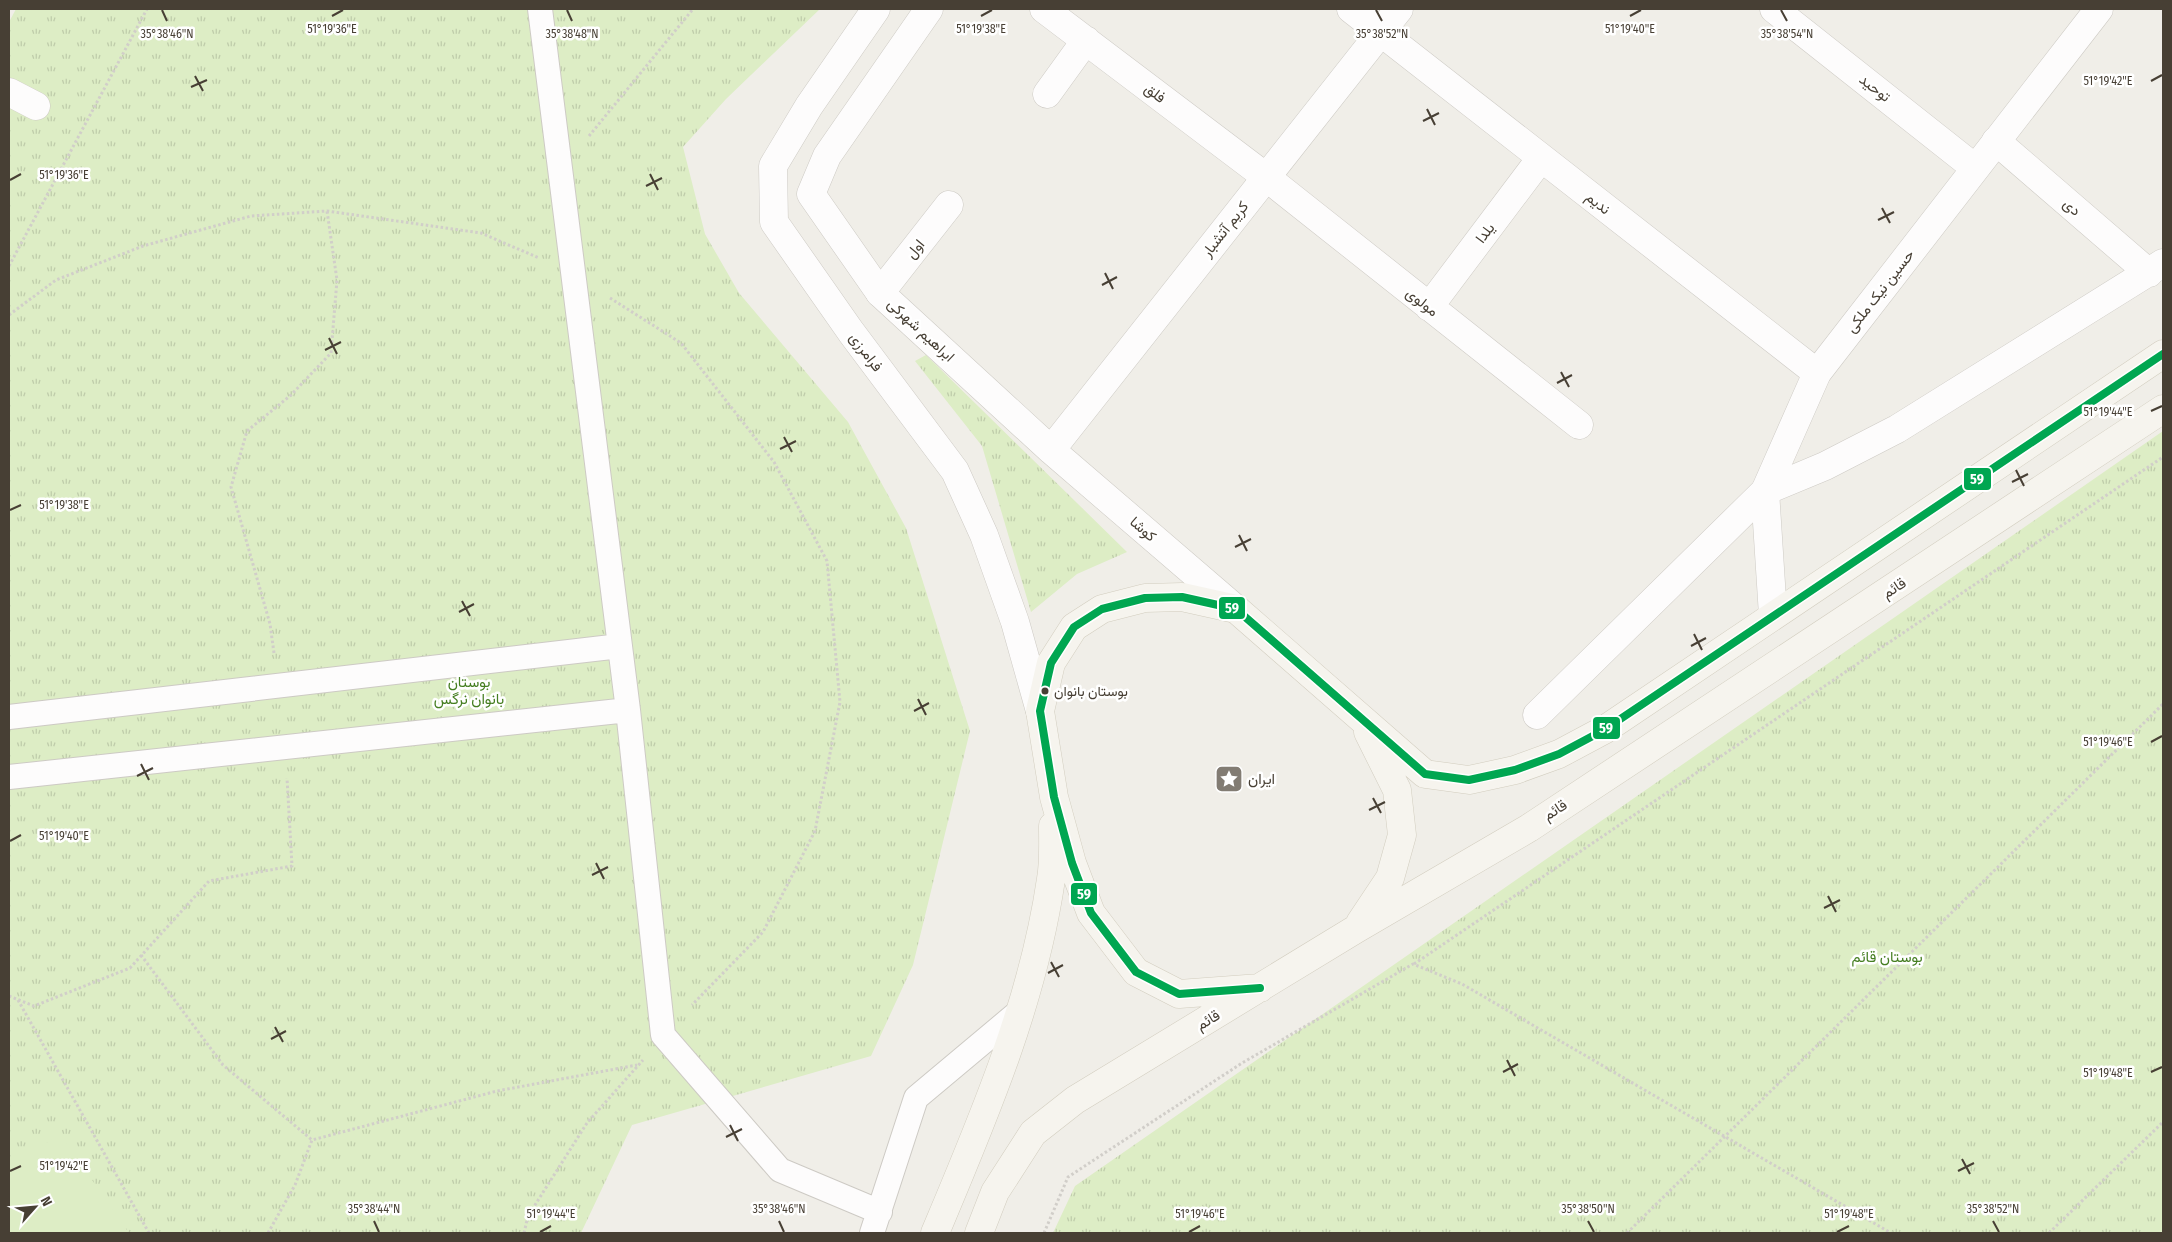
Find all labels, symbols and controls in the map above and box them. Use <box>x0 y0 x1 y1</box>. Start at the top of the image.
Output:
text: 51°19'36"E <box>307 22 357 36</box>
text: 51°19'38"E <box>956 22 1006 36</box>
text: 51°19'40"E <box>1605 22 1655 36</box>
text: 35°38'46"N <box>141 27 193 41</box>
text: 35°38'48"N <box>545 27 599 41</box>
text: 35°38'52"N <box>1356 27 1408 41</box>
text: 35°38'54"N <box>1761 27 1813 41</box>
street label: توحید <box>1856 70 1895 106</box>
text: 51°19'42"E <box>2084 74 2133 88</box>
street label: فلق <box>1140 79 1169 108</box>
text: 51°19'36"E <box>39 168 89 182</box>
street label: ندیم <box>1581 188 1614 219</box>
street label: دی <box>2059 194 2085 220</box>
street label: کریم آتشبار <box>1197 197 1253 262</box>
street label: یلدا <box>1472 219 1498 247</box>
street label: اول <box>902 236 928 262</box>
street label: حسین نیک ملکی <box>1842 246 1919 337</box>
street label: مولوی <box>1402 284 1442 321</box>
street label: ابراهیم شهرکی <box>883 294 958 366</box>
street label: فرامرزی <box>845 329 887 376</box>
text: 51°19'44"E <box>2084 405 2133 419</box>
line badge: 59 <box>1963 467 1992 491</box>
text: 59 <box>1970 471 1984 488</box>
text: 51°19'38"E <box>39 498 89 512</box>
street label: کوشا <box>1126 513 1160 546</box>
street label: قائم <box>1879 574 1910 603</box>
line badge: 59 <box>1218 596 1246 620</box>
text: 59 <box>1225 600 1239 617</box>
park label: بوستان بانوان نرگس <box>434 673 504 709</box>
place label: بوستان بانوان <box>1054 683 1128 700</box>
marker: بوستان بانوان <box>1040 686 1050 696</box>
line badge: 59 <box>1592 716 1621 740</box>
text: 59 <box>1599 720 1613 737</box>
text: 51°19'46"E <box>2083 735 2133 749</box>
place icon: ایران <box>1214 764 1244 794</box>
place label: ایران <box>1248 770 1275 788</box>
street label: قائم <box>1540 796 1571 825</box>
text: 51°19'40"E <box>39 829 89 843</box>
line badge: 59 <box>1070 882 1098 906</box>
text: 59 <box>1077 886 1091 903</box>
park label: بوستان قائم <box>1851 948 1923 967</box>
street label: قائم <box>1193 1006 1224 1035</box>
text: 51°19'48"E <box>2083 1066 2133 1080</box>
text: 51°19'42"E <box>40 1159 89 1173</box>
north arrow <box>10 1182 60 1232</box>
text: N <box>37 1194 56 1209</box>
text: 35°38'44"N <box>348 1202 400 1216</box>
text: 35°38'46"N <box>753 1202 805 1216</box>
text: 35°38'50"N <box>1561 1202 1615 1216</box>
text: 35°38'52"N <box>1967 1202 2019 1216</box>
text: 51°19'44"E <box>527 1207 576 1221</box>
text: 51°19'46"E <box>1175 1207 1225 1221</box>
text: 51°19'48"E <box>1824 1207 1874 1221</box>

